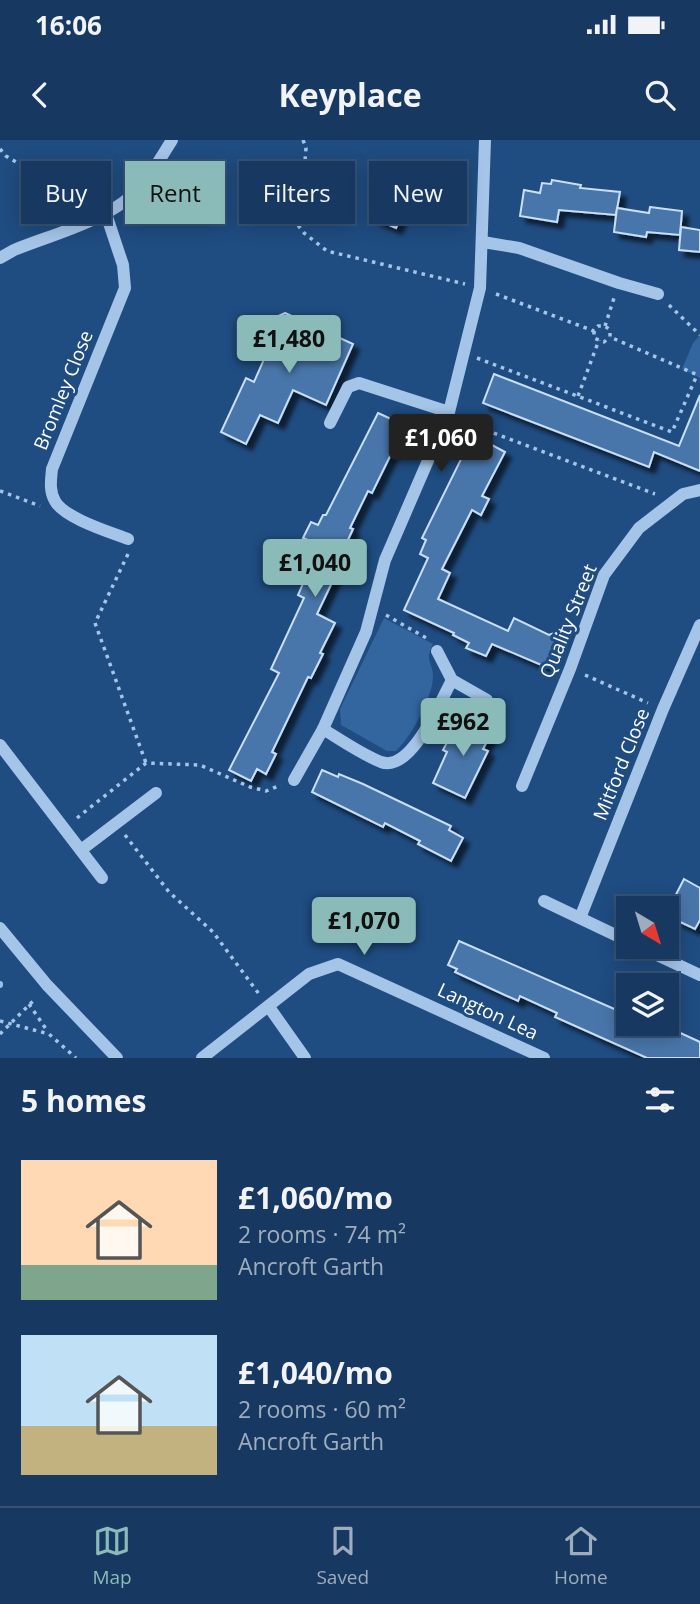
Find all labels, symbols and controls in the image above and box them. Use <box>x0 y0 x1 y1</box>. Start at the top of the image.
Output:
text: 16:06 <box>35 7 102 43</box>
text: Keyplace <box>278 73 422 116</box>
icon: back <box>21 76 59 114</box>
icon: search <box>641 76 679 114</box>
chip: Buy <box>21 161 111 224</box>
chip: Rent <box>125 161 225 224</box>
chip: Filters <box>239 161 355 224</box>
chip: New <box>369 161 467 224</box>
pin: £1,480 <box>232 316 346 375</box>
text: £1,480 <box>253 322 325 354</box>
street label: Bromley Close <box>27 326 99 454</box>
pin: £1,060 <box>384 414 498 474</box>
text: £1,060 <box>405 421 477 453</box>
pin: £1,040 <box>258 540 372 599</box>
text: £1,040 <box>279 546 351 578</box>
street label: Quality Street <box>533 560 603 682</box>
pin: £962 <box>422 698 504 758</box>
street label: Mitford Close <box>587 704 655 824</box>
text: £962 <box>437 705 489 737</box>
north arrow <box>616 896 679 959</box>
map controls <box>616 896 679 1036</box>
pin: £1,070 <box>307 898 421 957</box>
text: £1,070 <box>328 904 400 936</box>
button: layers <box>616 973 679 1036</box>
street label: Langton Lea <box>433 976 543 1046</box>
text: 5 homes <box>21 1080 146 1121</box>
icon: filters <box>641 1081 679 1119</box>
text: £1,060/mo <box>238 1177 393 1218</box>
icon: home <box>77 1188 161 1272</box>
text: 2 rooms · 74 m² <box>238 1218 406 1250</box>
text: Ancroft Garth <box>238 1250 384 1282</box>
text: £1,040/mo <box>238 1352 393 1393</box>
icon: home <box>77 1363 161 1447</box>
text: 2 rooms · 60 m² <box>238 1393 406 1425</box>
text: Ancroft Garth <box>238 1425 384 1457</box>
tab: Map <box>92 1522 132 1590</box>
tab: Saved <box>316 1522 369 1590</box>
tab: Home <box>554 1522 608 1590</box>

